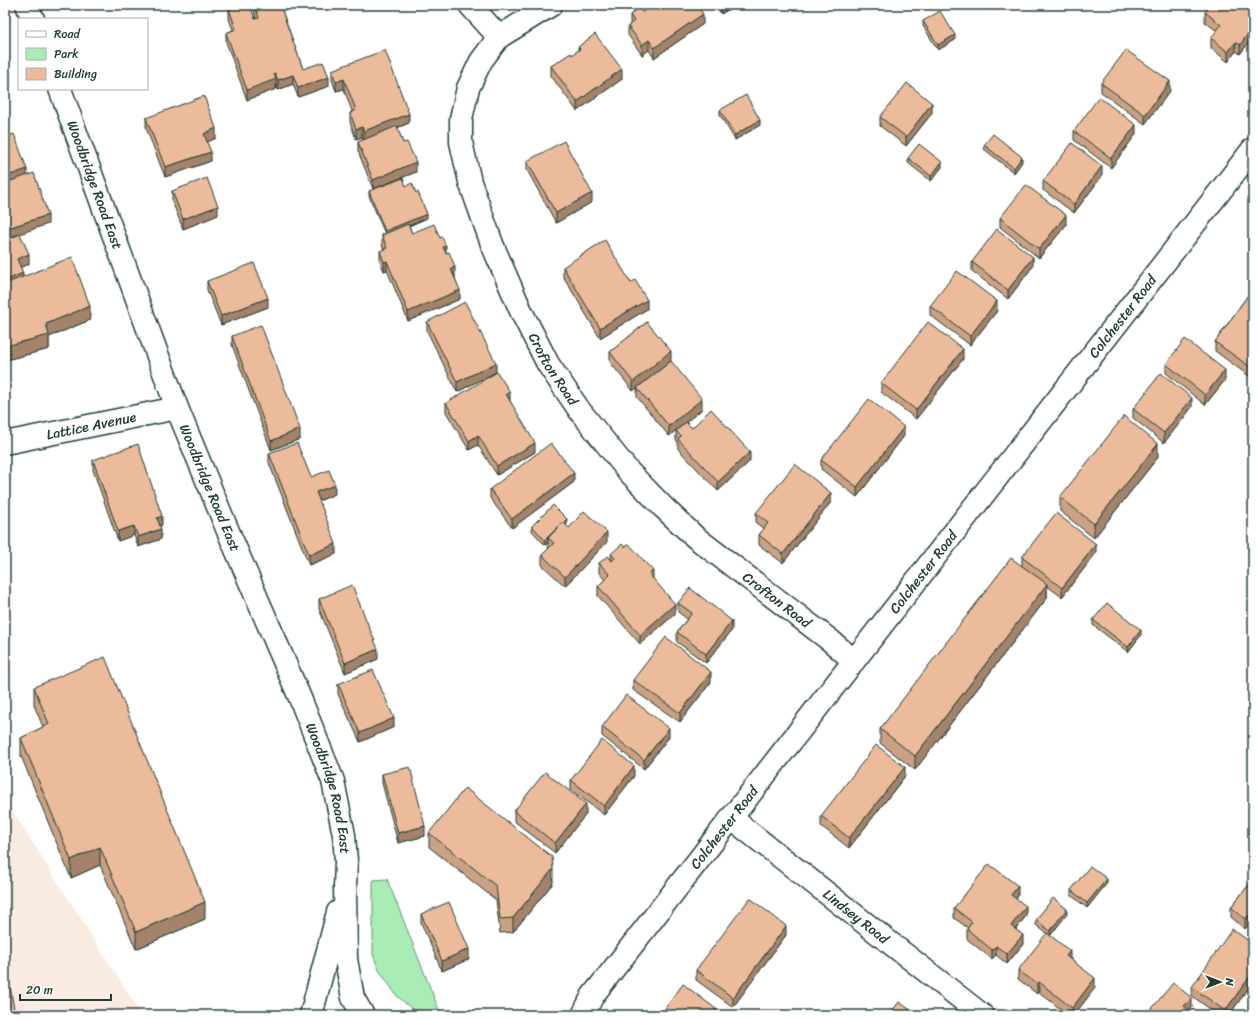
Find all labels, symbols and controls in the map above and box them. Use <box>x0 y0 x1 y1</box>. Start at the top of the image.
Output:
legend <box>18 18 148 90</box>
text: Road <box>54 23 81 45</box>
text: Park <box>54 43 79 65</box>
text: Building <box>54 63 97 85</box>
street label: Woodbridge Road East <box>60 117 130 253</box>
street label: Colchester Road <box>1082 268 1164 364</box>
street label: Crofton Road <box>521 328 586 412</box>
street label: Lattice Avenue <box>44 404 139 447</box>
street label: Woodbridge Road East <box>172 420 248 555</box>
street label: Colchester Road <box>883 524 965 619</box>
street label: Crofton Road <box>737 565 818 635</box>
street label: Woodbridge Road East <box>298 719 358 855</box>
street label: Colchester Road <box>683 779 766 875</box>
street label: Lindsey Road <box>817 882 896 951</box>
north arrow <box>1200 962 1240 1002</box>
scale bar <box>20 976 111 1002</box>
text: N <box>1220 977 1239 986</box>
text: 20 m <box>26 979 53 1001</box>

